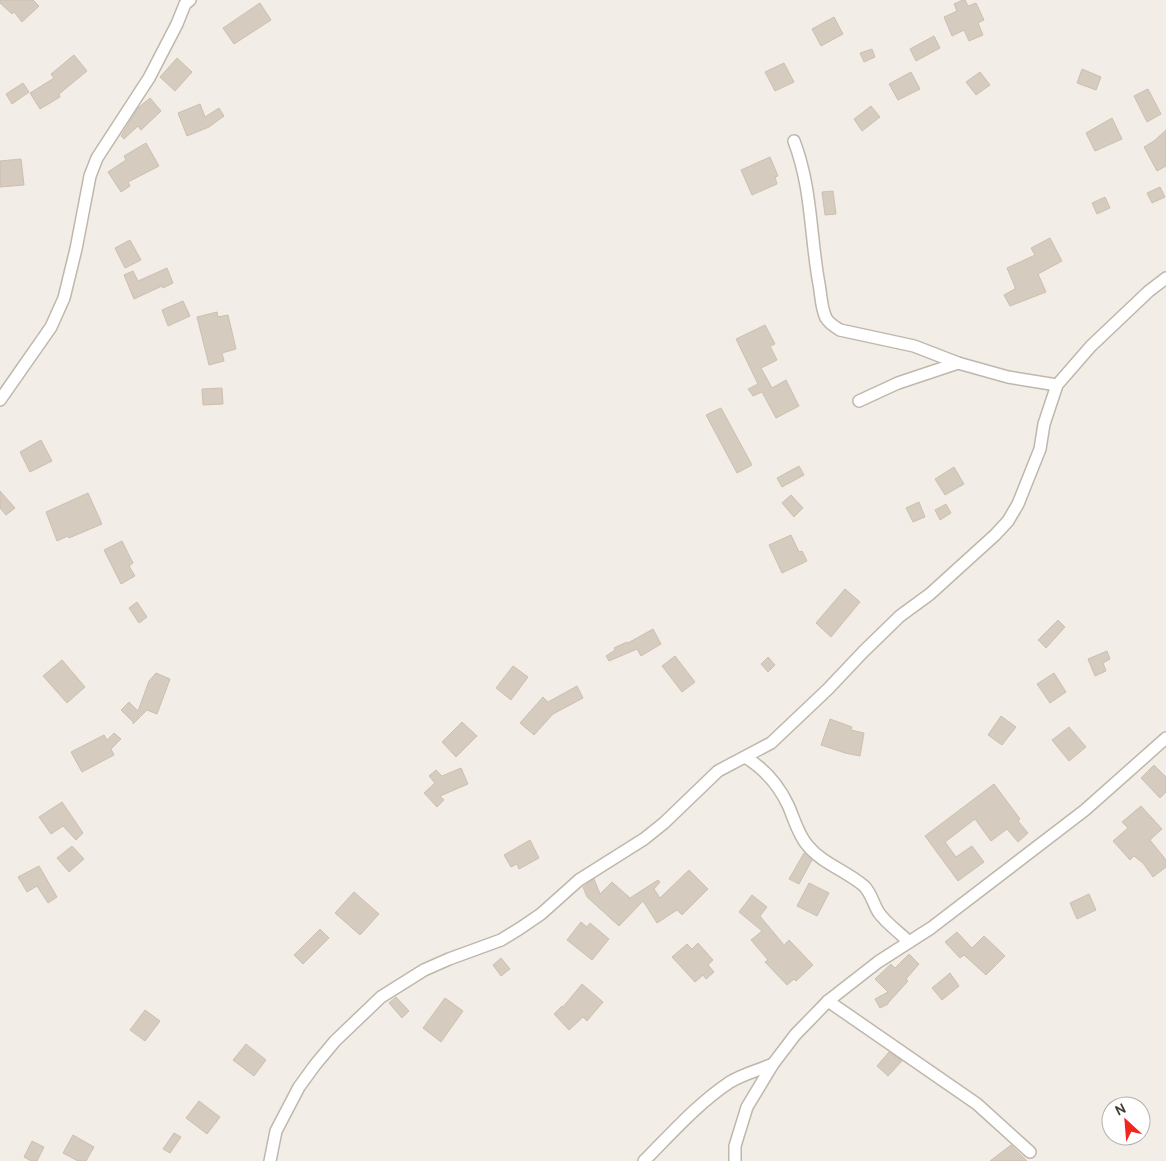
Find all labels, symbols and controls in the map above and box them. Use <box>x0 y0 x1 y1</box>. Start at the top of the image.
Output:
north arrow <box>1101 1096 1151 1146</box>
text: N <box>1113 1101 1129 1121</box>

